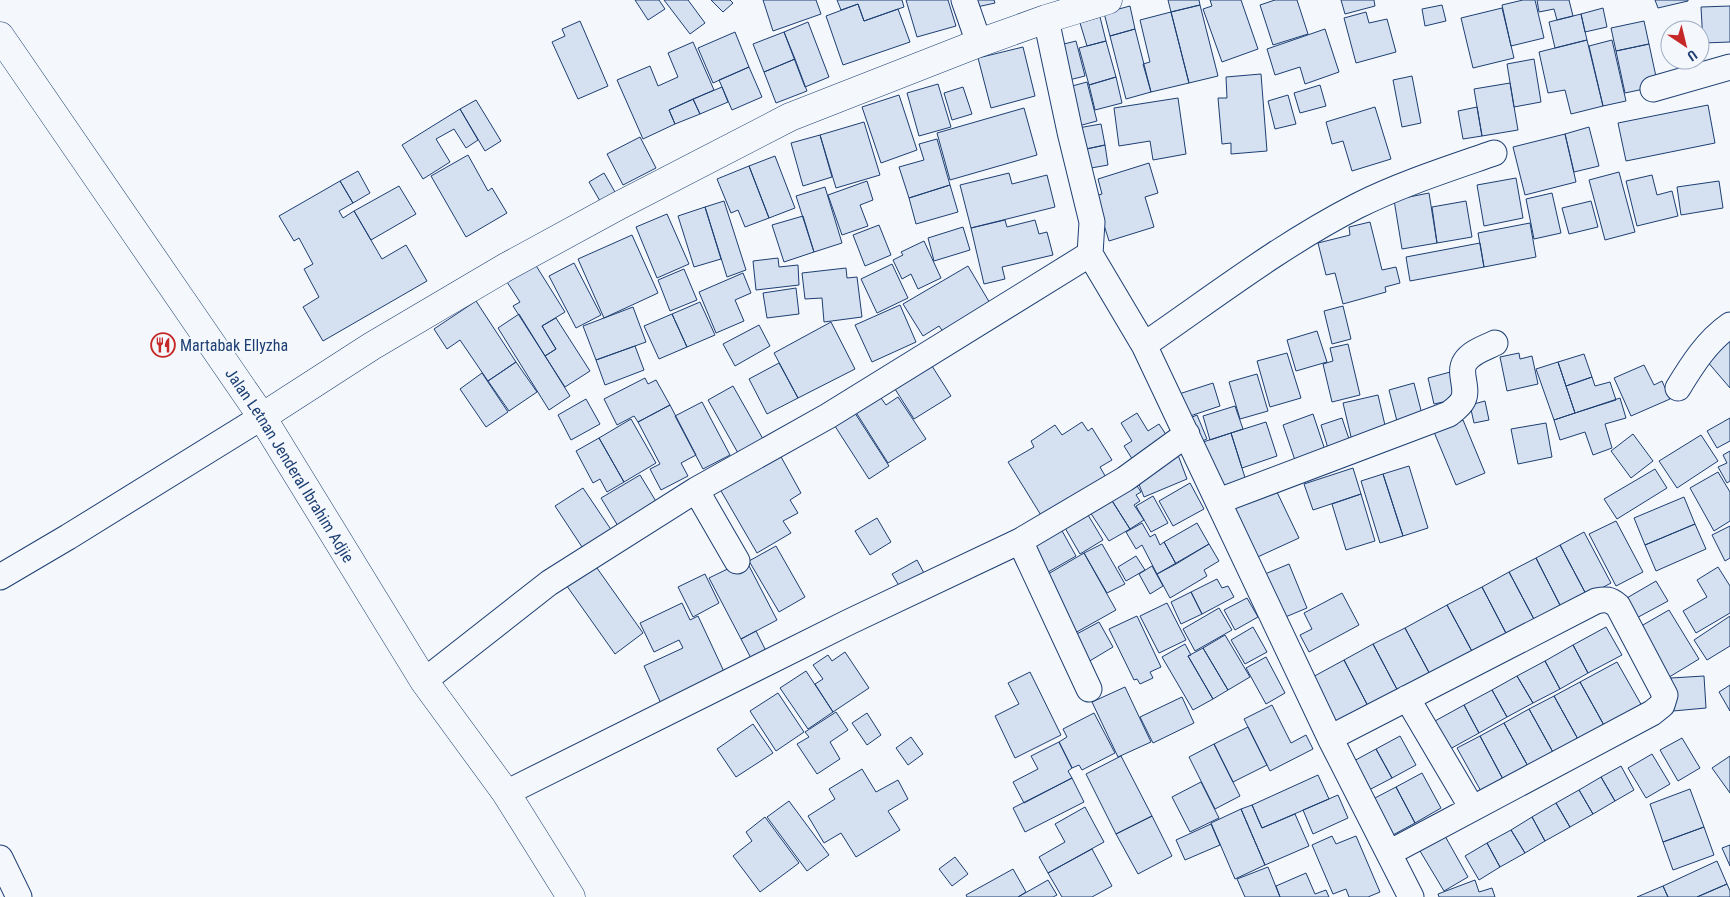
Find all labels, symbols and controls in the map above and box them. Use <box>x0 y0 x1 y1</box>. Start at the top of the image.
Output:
north arrow <box>1660 20 1710 70</box>
text: U <box>1685 47 1700 64</box>
restaurant icon: Martabak Ellyzha <box>150 332 176 358</box>
place label: Martabak Ellyzha <box>180 336 288 355</box>
street label: Jalan Letnan Jenderal Ibrahim Adjie <box>221 365 358 566</box>

